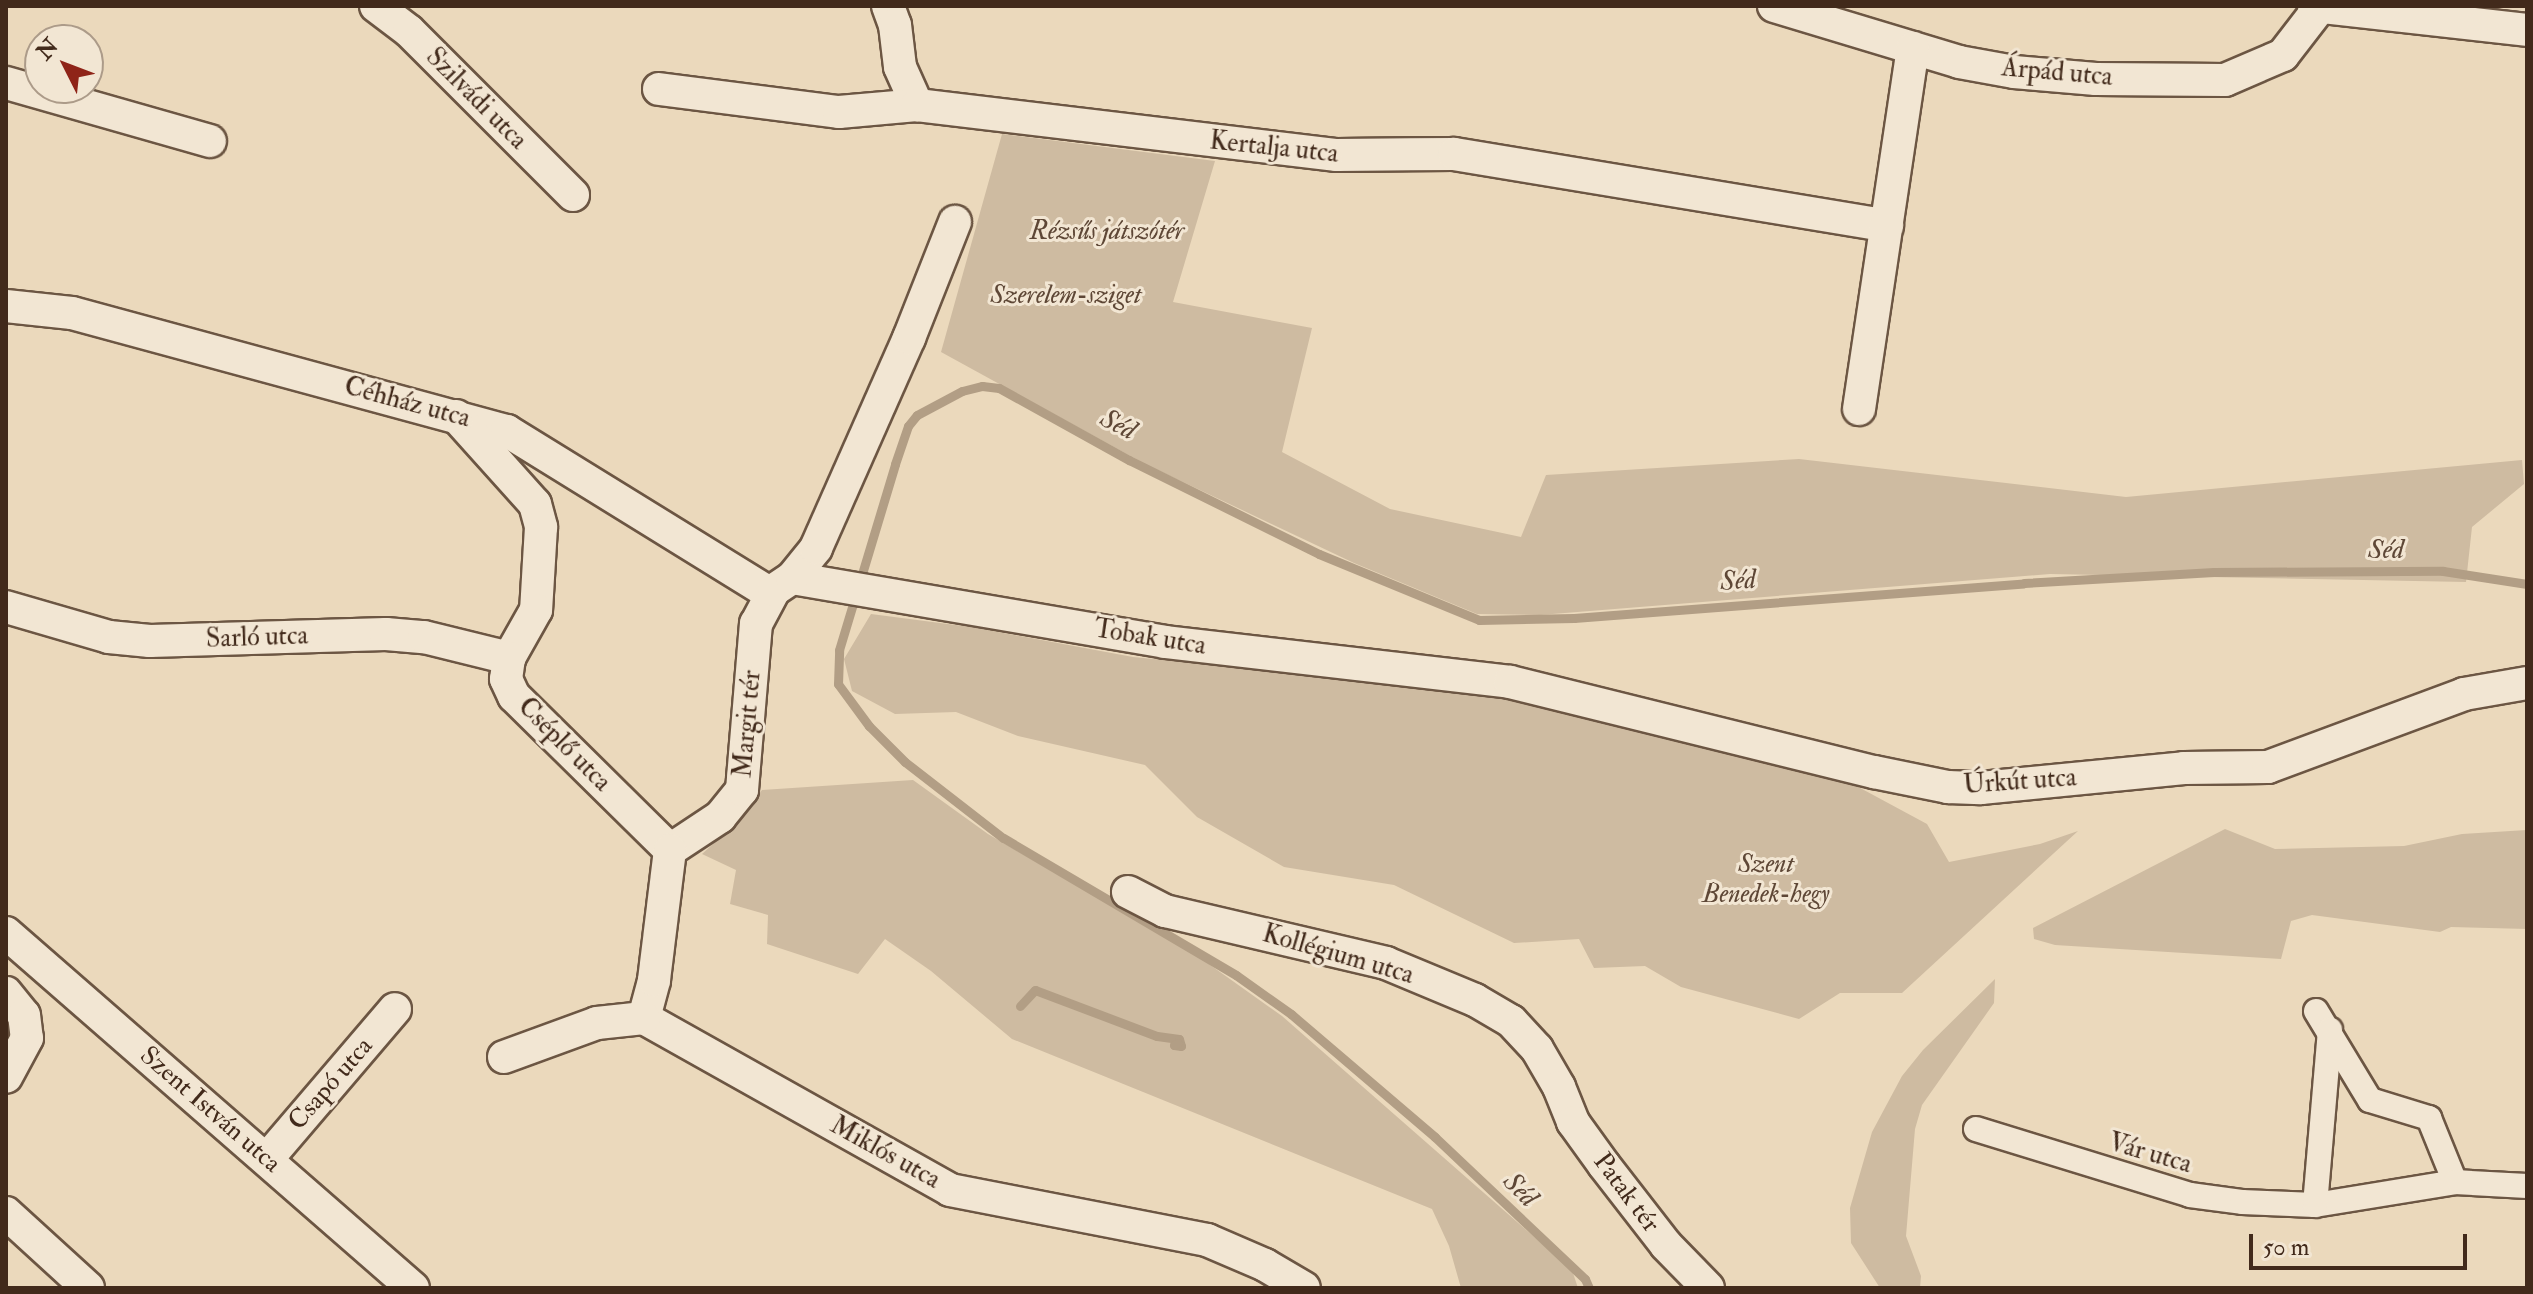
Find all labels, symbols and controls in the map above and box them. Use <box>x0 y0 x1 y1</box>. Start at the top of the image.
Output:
north arrow <box>24 24 104 104</box>
text: N <box>31 33 65 66</box>
street label: Szilvádi utca <box>419 42 533 156</box>
street label: Árpád utca <box>2000 53 2114 93</box>
street label: Kertalja utca <box>1208 126 1340 170</box>
park label: Rézsűs játszótér <box>1030 216 1184 248</box>
park label: Szerelem-sziget <box>991 280 1141 312</box>
street label: Céhház utca <box>341 371 473 435</box>
water label: Séd <box>1094 402 1142 448</box>
water label: Séd <box>2368 533 2404 567</box>
water label: Séd <box>1719 563 1757 599</box>
street label: Tobak utca <box>1092 614 1208 662</box>
street label: Sarló utca <box>205 621 309 655</box>
street label: Margit tér <box>728 669 768 779</box>
street label: Cséplő utca <box>511 692 617 798</box>
street label: Úrkút utca <box>1962 762 2078 802</box>
park label: Szent Benedek-hegy <box>1702 849 1830 910</box>
street label: Kollégium utca <box>1259 919 1417 991</box>
street label: Csapó utca <box>282 1031 380 1137</box>
street label: Szent István utca <box>133 1040 287 1180</box>
street label: Miklós utca <box>825 1110 945 1196</box>
street label: Vár utca <box>2105 1127 2195 1181</box>
street label: Patak tér <box>1586 1147 1666 1239</box>
water label: Séd <box>1495 1165 1545 1215</box>
scale bar <box>2253 1218 2471 1268</box>
text: 50 m <box>2263 1232 2309 1263</box>

